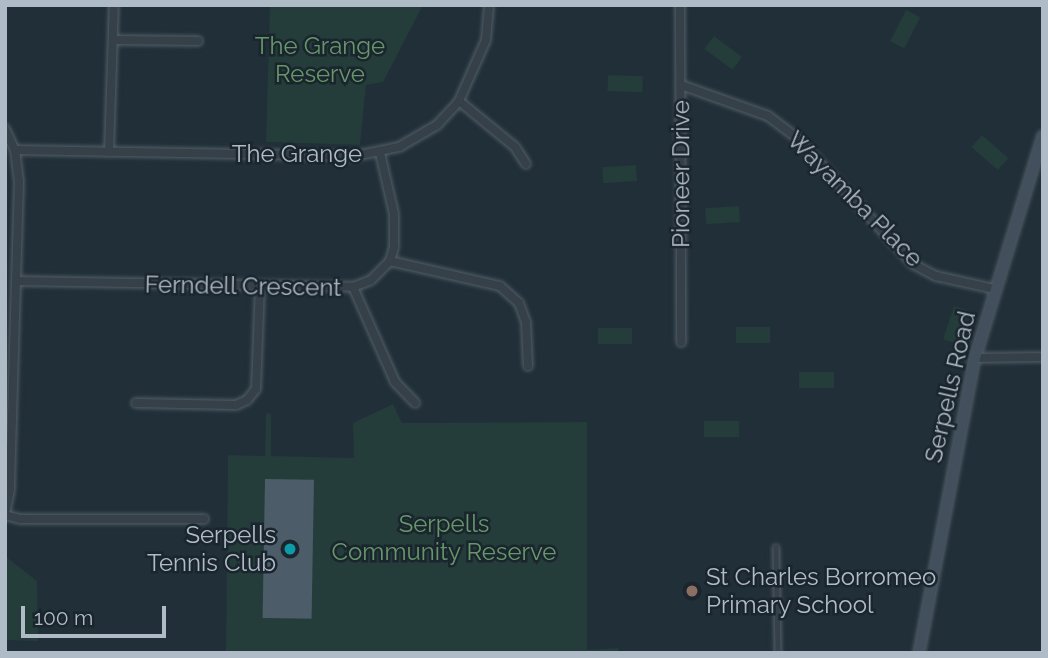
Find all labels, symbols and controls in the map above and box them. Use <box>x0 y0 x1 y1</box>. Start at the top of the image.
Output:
park label: The Grange Reserve <box>255 32 385 88</box>
street label: Pioneer Drive <box>667 100 695 248</box>
street label: Wayamba Place <box>781 125 929 273</box>
street label: The Grange <box>232 140 362 168</box>
street label: Ferndell Crescent <box>144 270 342 302</box>
street label: Serpells Road <box>919 309 981 465</box>
park label: Serpells Community Reserve <box>331 510 557 566</box>
place label: Serpells Tennis Club <box>147 521 276 577</box>
marker: Serpells Tennis Club <box>282 541 298 557</box>
place label: St Charles Borromeo Primary School <box>706 563 936 619</box>
marker: St Charles Borromeo Primary School <box>684 583 700 599</box>
scale bar <box>24 592 170 636</box>
text: 100 m <box>34 605 93 630</box>

